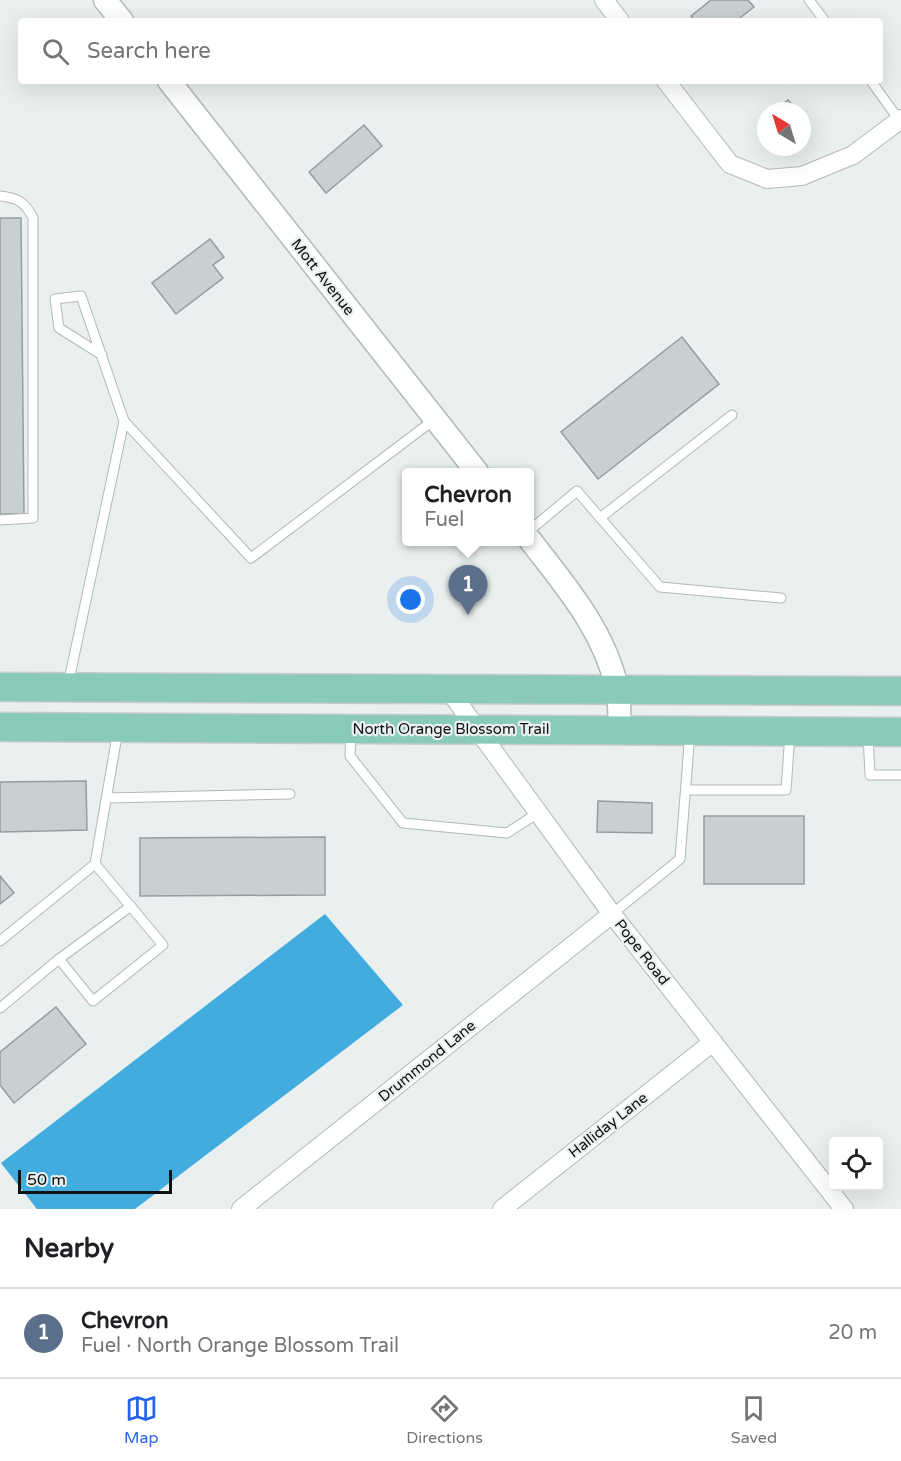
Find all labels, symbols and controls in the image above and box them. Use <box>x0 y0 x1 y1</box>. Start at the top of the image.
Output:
search box <box>18 18 883 84</box>
icon: search <box>39 35 72 68</box>
text: Search here <box>87 38 211 64</box>
north arrow <box>757 102 811 156</box>
street label: Mott Avenue <box>287 235 359 319</box>
popup <box>402 468 534 546</box>
text: Chevron <box>424 482 512 508</box>
text: Fuel <box>424 508 464 532</box>
pin: 1 <box>448 566 488 615</box>
your location <box>396 585 425 614</box>
street label: North Orange Blossom Trail <box>353 720 549 738</box>
street label: Pope Road <box>611 916 673 988</box>
street label: Drummond Lane <box>375 1016 479 1106</box>
street label: Halliday Lane <box>565 1089 651 1161</box>
map controls <box>829 1137 883 1191</box>
button: locate <box>829 1137 883 1191</box>
scale bar <box>18 1167 172 1194</box>
text: 50 m <box>27 1170 66 1190</box>
text: Nearby <box>24 1233 114 1264</box>
text: Chevron <box>81 1308 169 1334</box>
text: 1 <box>37 1321 50 1345</box>
text: 20 m <box>828 1321 877 1345</box>
text: Fuel · North Orange Blossom Trail <box>81 1334 399 1358</box>
tab: Map <box>124 1392 158 1448</box>
tab: Directions <box>406 1392 483 1448</box>
tab: Saved <box>731 1392 777 1448</box>

